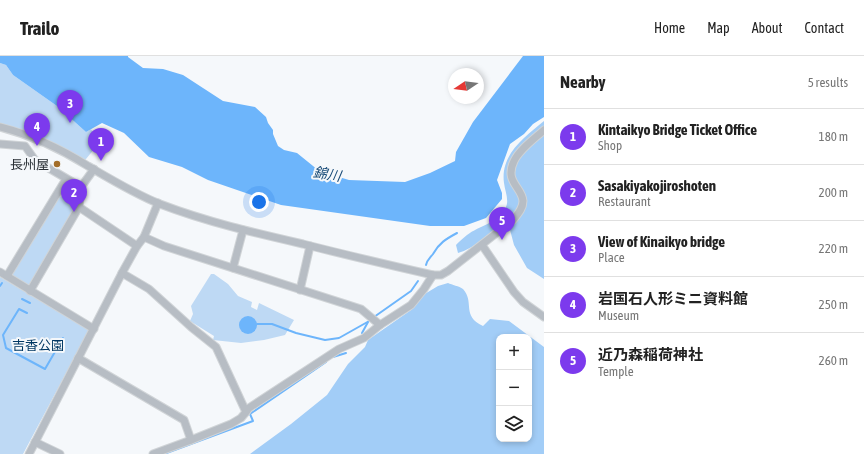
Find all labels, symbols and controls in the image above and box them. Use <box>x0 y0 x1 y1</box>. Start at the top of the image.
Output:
text: Trailo <box>20 17 59 39</box>
text: Home <box>654 20 685 36</box>
text: Map <box>707 20 730 36</box>
text: About <box>752 20 783 36</box>
text: Contact <box>805 20 844 36</box>
north arrow <box>448 68 484 104</box>
text: Nearby <box>560 72 606 92</box>
text: 5 results <box>808 75 848 90</box>
pin: 3 <box>57 90 83 123</box>
pin: 4 <box>24 113 50 146</box>
text: Kintaikyo Bridge Ticket Office <box>598 121 757 138</box>
pin: 1 <box>88 128 114 161</box>
text: 1 <box>570 129 576 144</box>
text: 180 m <box>819 129 848 144</box>
text: Shop <box>598 138 622 153</box>
place label: 長州屋 <box>10 157 49 172</box>
marker: 長州屋 <box>52 159 62 169</box>
water label: 錦川 <box>312 164 344 184</box>
text: Sasakiyakojiroshoten <box>598 177 716 194</box>
pin: 2 <box>61 179 87 212</box>
text: 2 <box>570 185 576 200</box>
text: 200 m <box>819 185 848 200</box>
your location <box>249 192 269 212</box>
text: Restaurant <box>598 194 651 209</box>
pin: 5 <box>489 207 515 240</box>
text: View of Kinaikyo bridge <box>598 233 725 250</box>
text: 3 <box>570 241 576 256</box>
text: 220 m <box>819 241 848 256</box>
text: Place <box>598 250 625 265</box>
text: 岩国石人形ミニ資料館 <box>598 290 748 307</box>
text: 4 <box>570 297 576 312</box>
text: 250 m <box>819 297 848 312</box>
text: Museum <box>598 308 639 323</box>
map controls <box>496 334 532 442</box>
button: + <box>496 334 532 370</box>
park label: 吉香公園 <box>12 338 64 353</box>
text: 近乃森稲荷神社 <box>598 346 703 363</box>
text: 5 <box>570 353 576 368</box>
text: 260 m <box>819 353 848 368</box>
text: Temple <box>598 364 634 379</box>
button: − <box>496 370 532 406</box>
button: layers <box>496 406 532 442</box>

